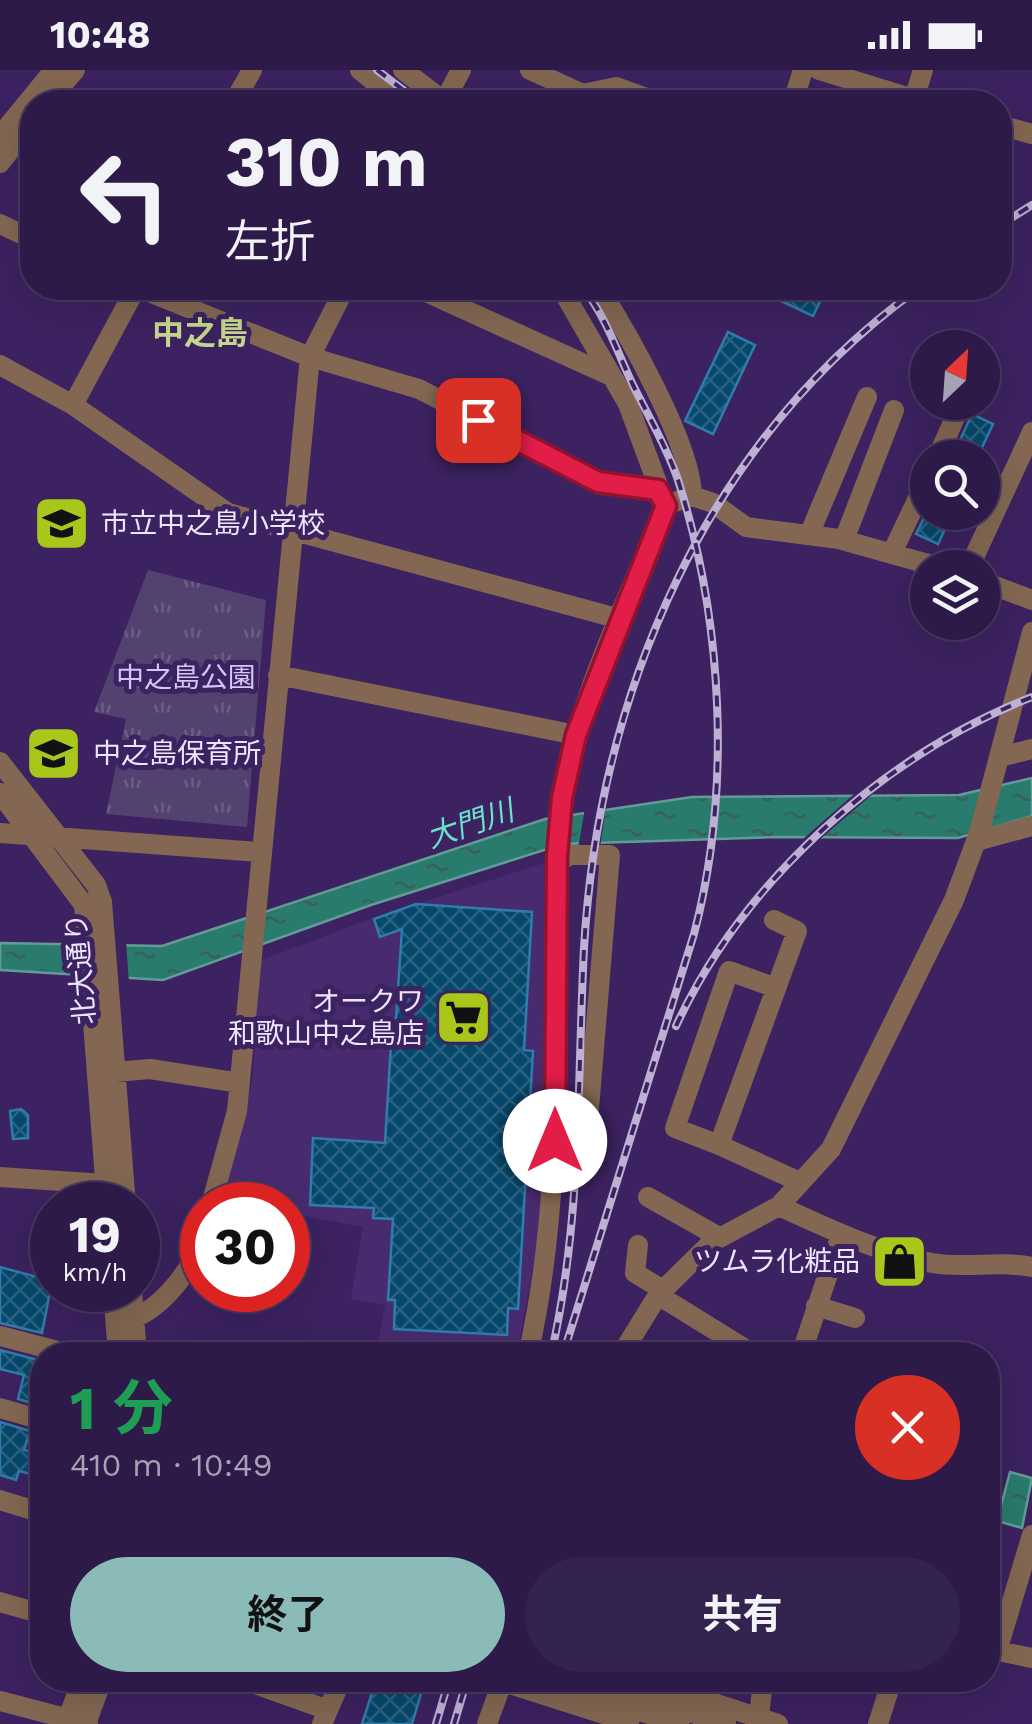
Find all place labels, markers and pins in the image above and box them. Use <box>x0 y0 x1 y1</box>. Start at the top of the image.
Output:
pin <box>436 378 521 463</box>
school or university icon: 市立中之島小学校 <box>32 493 92 553</box>
place label: 市立中之島小学校 <box>101 507 325 540</box>
school or university icon: 中之島保育所 <box>24 723 84 783</box>
place label: 中之島保育所 <box>93 737 261 770</box>
place label: オークワ 和歌山中之島店 <box>228 985 424 1050</box>
supermarket icon: オークワ 和歌山中之島店 <box>433 987 493 1047</box>
shop icon: ツムラ化粧品 <box>869 1231 929 1291</box>
place label: ツムラ化粧品 <box>694 1245 860 1278</box>

